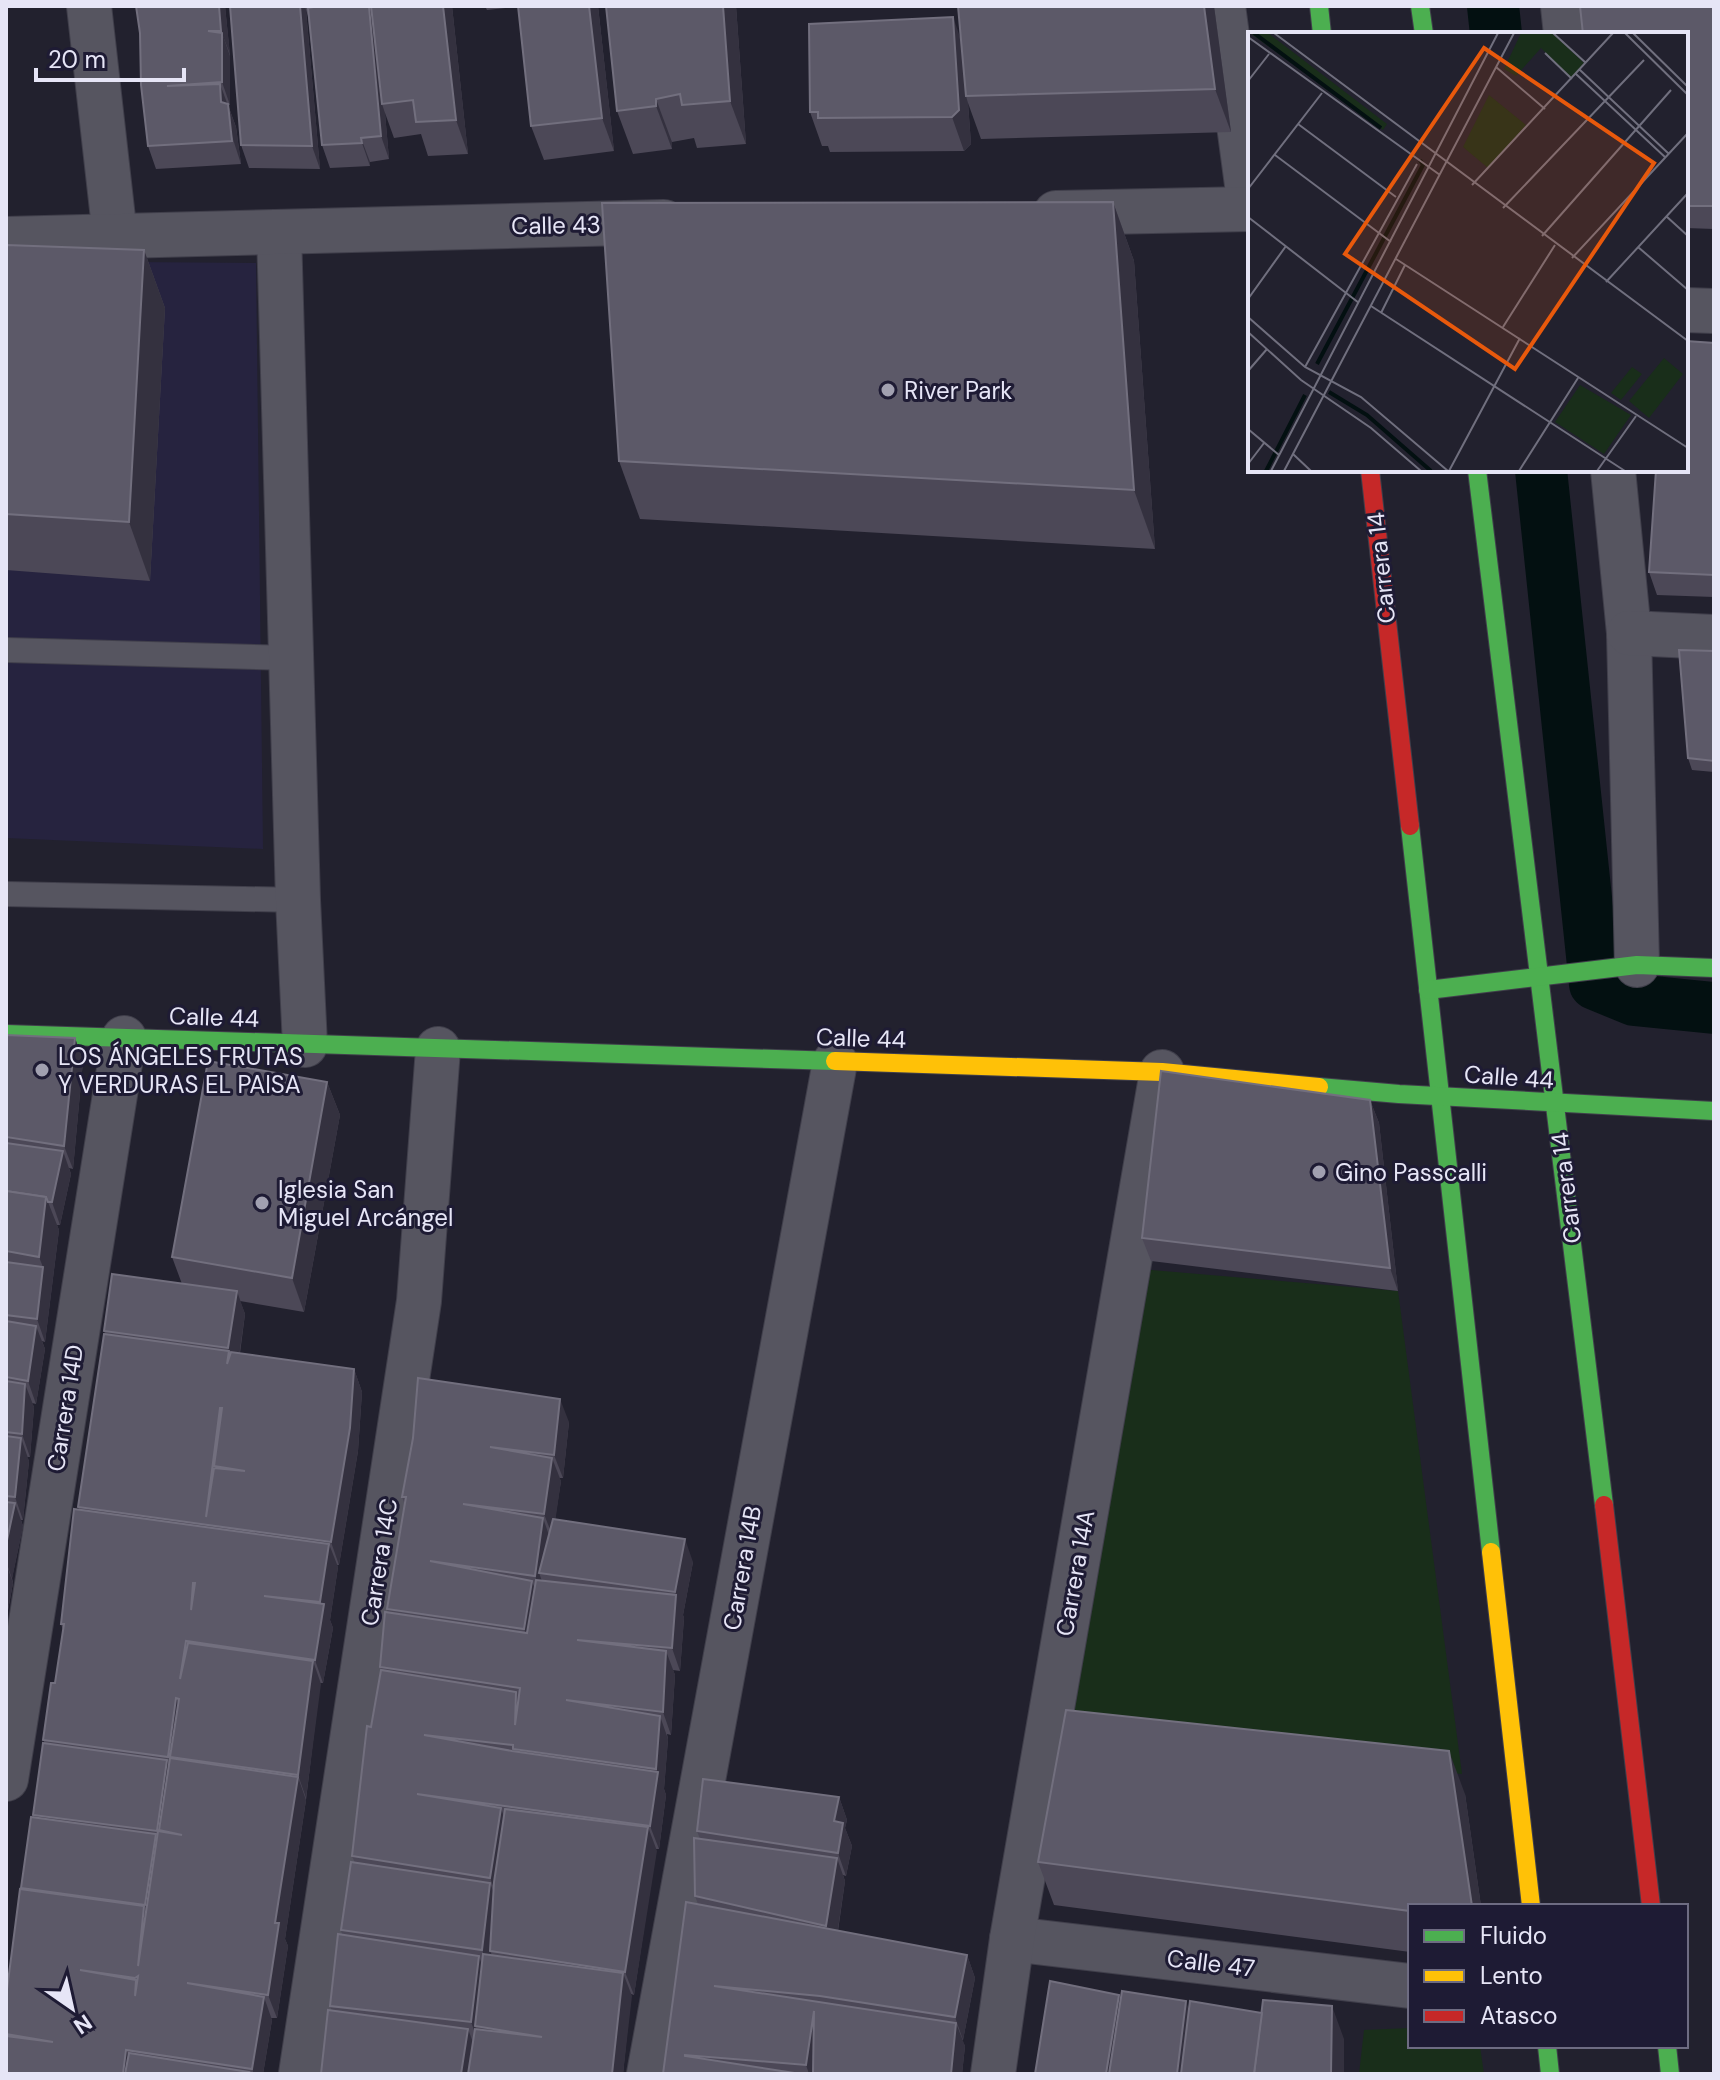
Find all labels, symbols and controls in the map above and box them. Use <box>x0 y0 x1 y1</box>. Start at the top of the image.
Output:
scale bar <box>36 32 184 82</box>
inset map <box>1248 32 1688 472</box>
text: 20 m <box>48 44 106 75</box>
street label: Calle 43 <box>511 209 601 241</box>
place label: River Park <box>904 375 1012 406</box>
marker: River Park <box>879 381 897 399</box>
street label: Carrera 14 <box>1360 511 1402 625</box>
street label: Calle 44 <box>168 1000 260 1034</box>
street label: Calle 44 <box>815 1021 907 1055</box>
place label: LOS ÁNGELES FRUTAS Y VERDURAS EL PAISA <box>58 1041 303 1100</box>
street label: Calle 44 <box>1463 1058 1555 1096</box>
marker: LOS ÁNGELES FRUTAS Y VERDURAS EL PAISA <box>33 1061 51 1079</box>
street label: Carrera 14 <box>1544 1131 1588 1245</box>
place label: Gino Passcalli <box>1335 1157 1487 1188</box>
marker: Gino Passcalli <box>1310 1163 1328 1181</box>
place label: Iglesia San Miguel Arcángel <box>278 1174 453 1233</box>
marker: Iglesia San Miguel Arcángel <box>253 1194 271 1212</box>
street label: Carrera 14D <box>40 1342 90 1474</box>
street label: Carrera 14C <box>354 1496 404 1628</box>
street label: Carrera 14B <box>716 1503 768 1633</box>
street label: Carrera 14A <box>1049 1507 1101 1638</box>
legend <box>1408 1904 1688 2048</box>
text: Fluido <box>1480 1920 1547 1951</box>
street label: Calle 47 <box>1165 1942 1257 1984</box>
text: Lento <box>1480 1960 1543 1991</box>
north arrow <box>32 1968 112 2048</box>
text: Atasco <box>1480 2000 1557 2031</box>
text: N <box>68 2008 98 2041</box>

